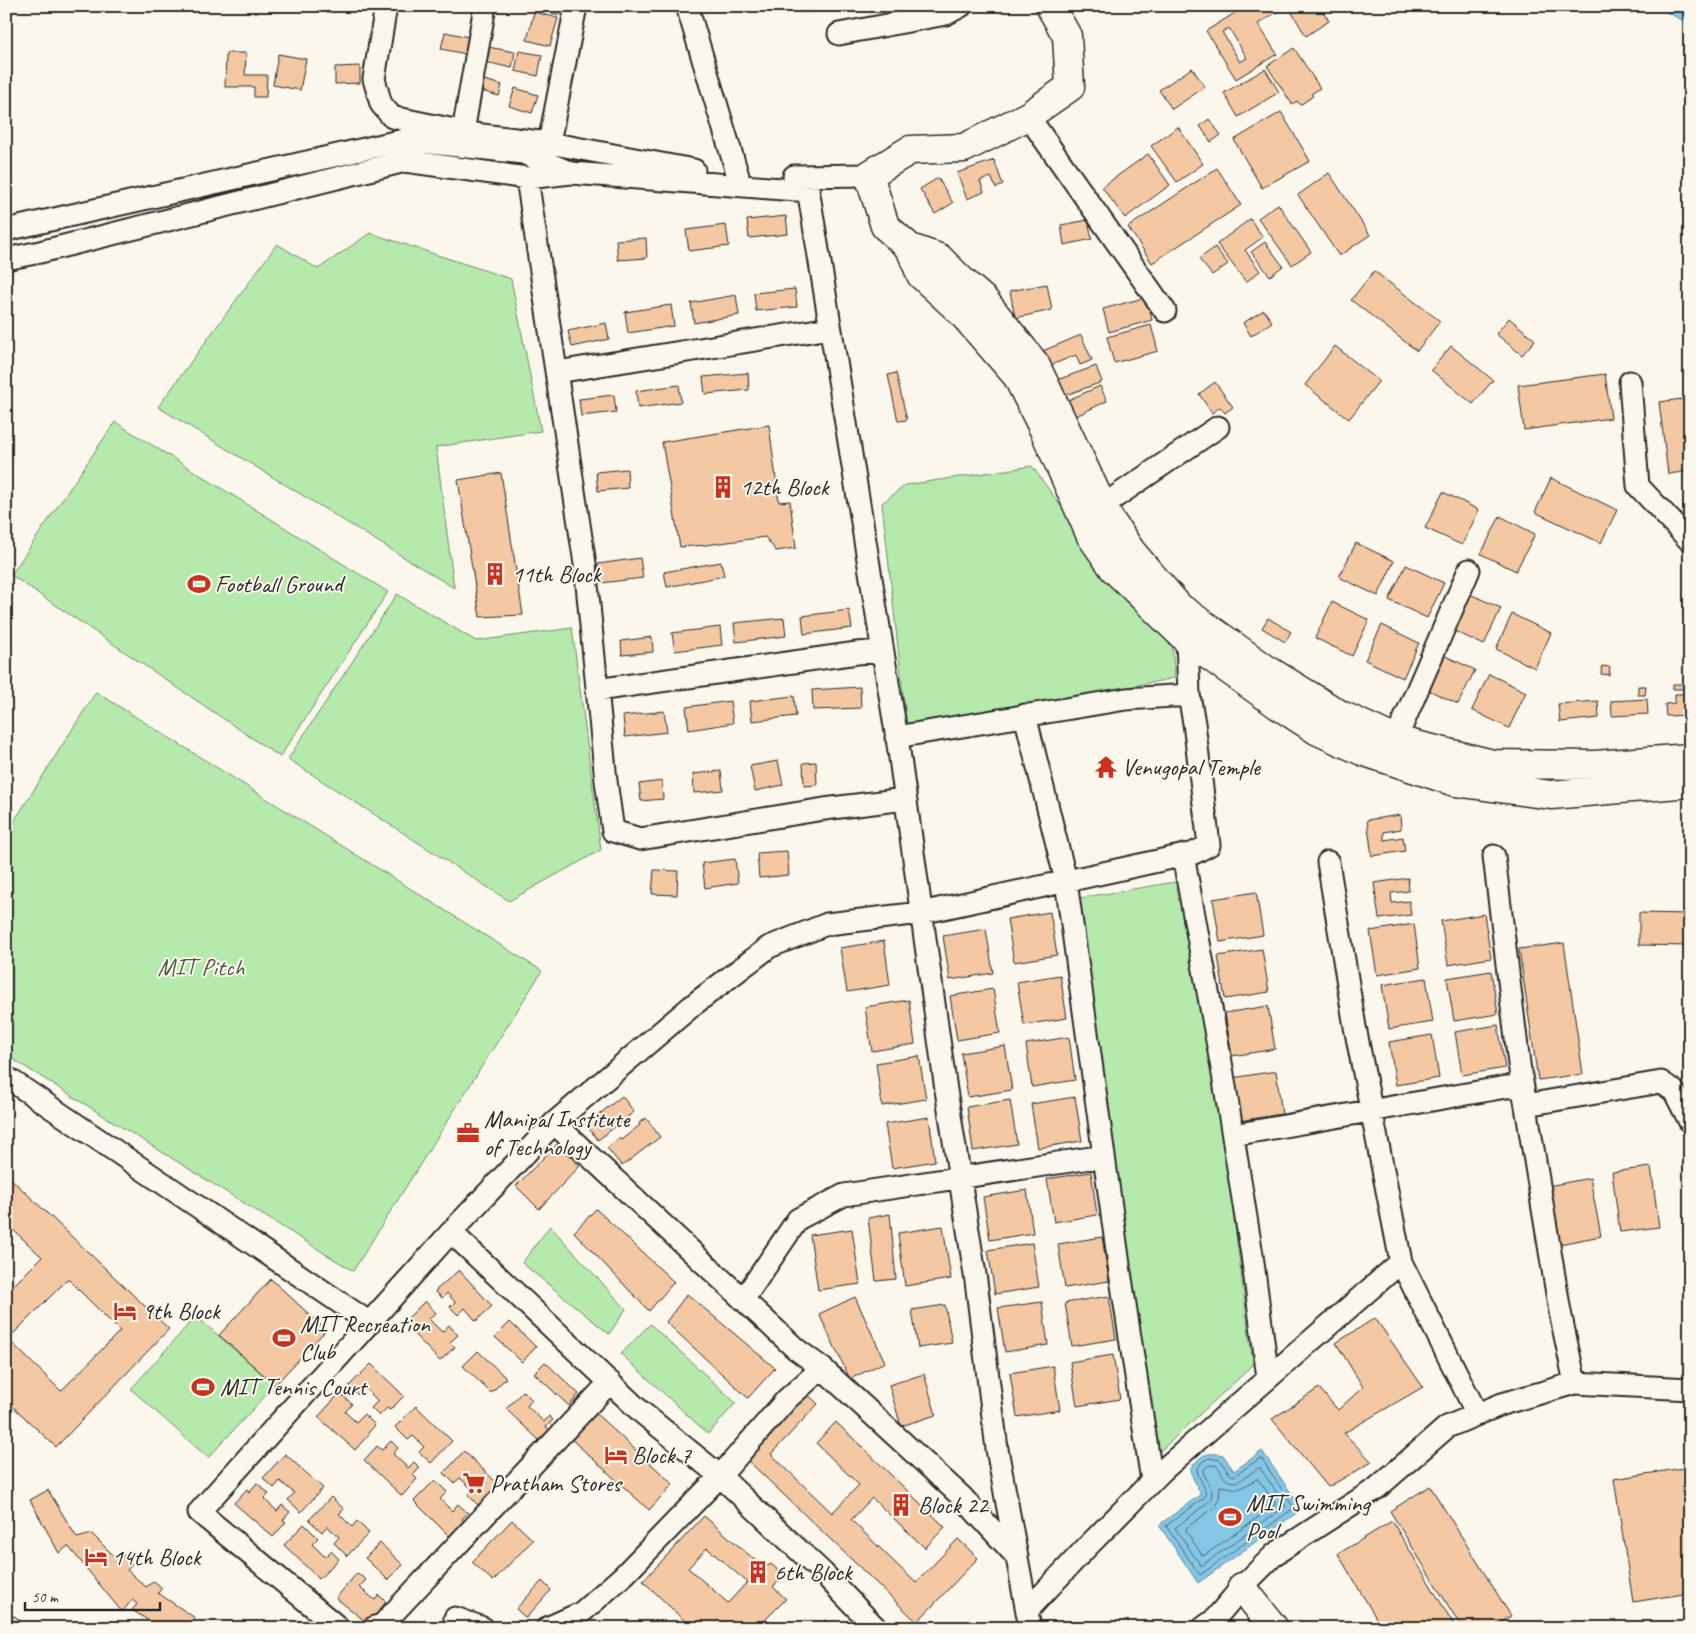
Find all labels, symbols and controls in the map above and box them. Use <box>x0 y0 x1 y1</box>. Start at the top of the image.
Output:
place label: 12th Block <box>740 472 831 502</box>
building icon: 12th Block <box>710 474 736 500</box>
place label: 11th Block <box>512 559 603 589</box>
building icon: 11th Block <box>482 561 508 587</box>
place label: Football Ground <box>215 569 346 599</box>
sports icon: Football Ground <box>186 571 212 597</box>
place label: Venugopal Temple <box>1122 752 1262 782</box>
temple icon: Venugopal Temple <box>1093 754 1119 780</box>
park label: MIT Pitch <box>158 952 245 982</box>
place label: Manipal Institute of Technology <box>484 1104 631 1162</box>
office icon: Manipal Institute of Technology <box>455 1120 481 1146</box>
place label: 9th Block <box>142 1296 222 1326</box>
hotel icon: 9th Block <box>112 1298 138 1324</box>
place label: MIT Recreation Club <box>300 1309 431 1367</box>
sports icon: MIT Recreation Club <box>271 1325 297 1351</box>
place label: MIT Tennis Court <box>220 1372 368 1402</box>
sports icon: MIT Tennis Court <box>190 1374 216 1400</box>
place label: Block 7 <box>632 1440 692 1470</box>
hotel icon: Block 7 <box>603 1442 629 1468</box>
place label: Pratham Stores <box>490 1468 623 1498</box>
supermarket icon: Pratham Stores <box>461 1470 487 1496</box>
place label: MIT Swimming Pool <box>1246 1488 1372 1546</box>
place label: Block 22 <box>918 1490 990 1520</box>
building icon: Block 22 <box>888 1492 914 1518</box>
sports icon: MIT Swimming Pool <box>1217 1504 1243 1530</box>
place label: 14th Block <box>112 1542 203 1572</box>
hotel icon: 14th Block <box>83 1544 109 1570</box>
place label: 6th Block <box>774 1557 854 1587</box>
building icon: 6th Block <box>745 1559 771 1585</box>
scale bar <box>25 1579 160 1611</box>
text: 50 m <box>32 1588 59 1607</box>

